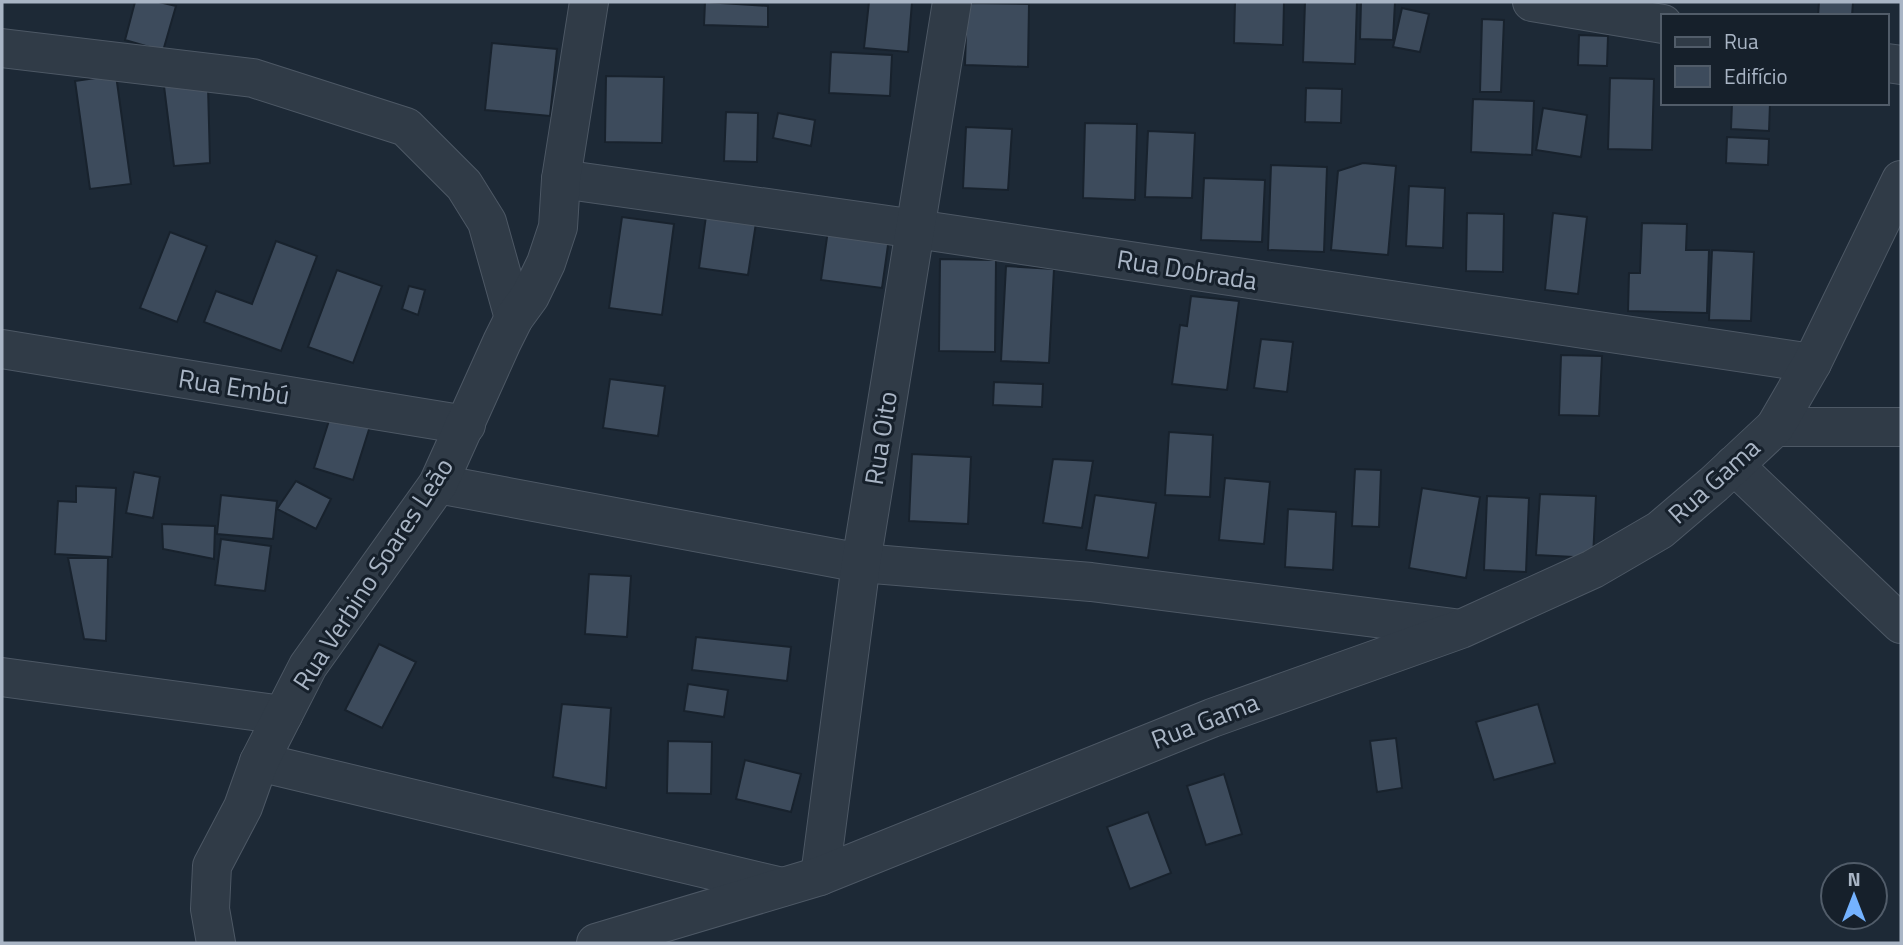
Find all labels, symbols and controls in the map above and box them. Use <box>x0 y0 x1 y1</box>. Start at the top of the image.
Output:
legend <box>1661 14 1889 105</box>
text: Rua <box>1724 25 1759 57</box>
text: Edifício <box>1724 60 1788 92</box>
street label: Rua Dobrada <box>1114 239 1260 300</box>
street label: Rua Embú <box>176 358 292 415</box>
street label: Rua Oito <box>854 388 907 487</box>
street label: Rua Gama <box>1659 429 1768 533</box>
street label: Rua Verbino Soares Leão <box>283 450 463 698</box>
street label: Rua Gama <box>1145 682 1264 759</box>
north arrow <box>1819 861 1889 931</box>
text: N <box>1847 864 1861 893</box>

